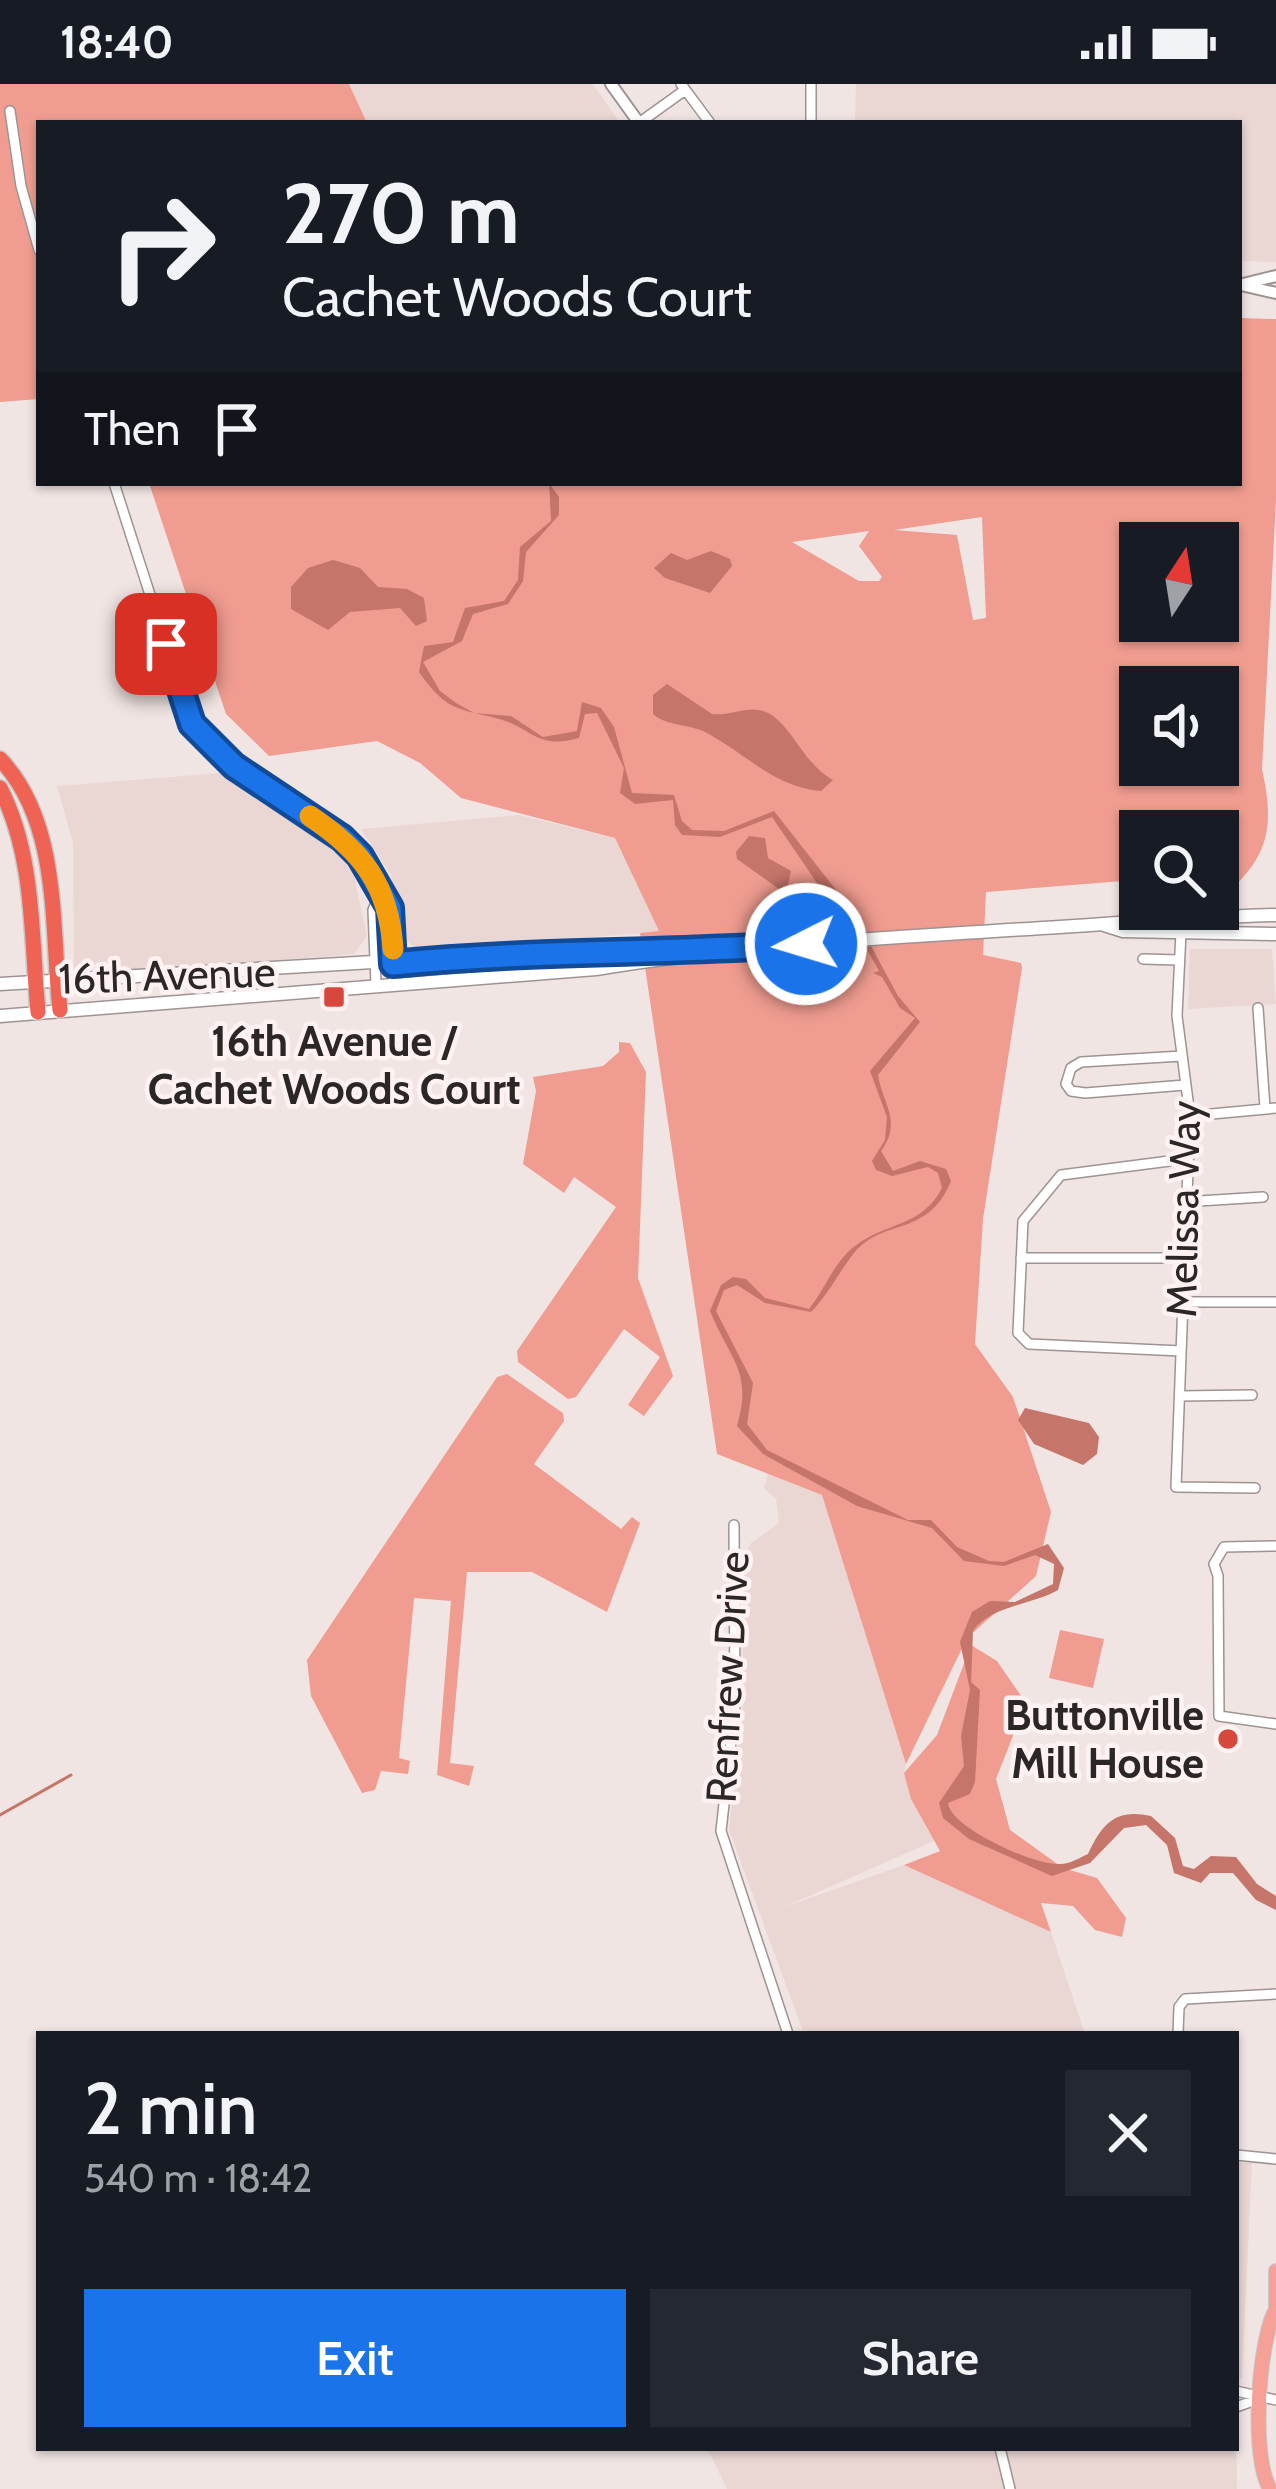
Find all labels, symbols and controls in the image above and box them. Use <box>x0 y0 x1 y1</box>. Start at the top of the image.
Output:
text: 18:40 <box>60 15 174 69</box>
text: 270 m <box>282 162 520 264</box>
icon: right <box>84 168 240 324</box>
text: Cachet Woods Court <box>282 264 752 330</box>
icon: arrive <box>204 396 270 462</box>
text: Then <box>84 402 180 456</box>
north arrow <box>1119 522 1239 642</box>
map controls <box>1119 522 1239 930</box>
pin <box>115 593 217 695</box>
icon: arrive <box>133 611 199 677</box>
button: sound <box>1119 666 1239 786</box>
button: search <box>1119 810 1239 930</box>
position arrow <box>743 881 869 1007</box>
street label: 16th Avenue <box>58 945 276 1005</box>
marker: 16th Avenue / Cachet Woods Court <box>321 984 347 1010</box>
place label: 16th Avenue / Cachet Woods Court <box>148 1015 520 1115</box>
street label: Melissa Way <box>1155 1100 1211 1318</box>
street label: Renfrew Drive <box>694 1550 760 1804</box>
place label: Buttonville Mill House <box>1005 1689 1204 1789</box>
marker: Buttonville Mill House <box>1215 1726 1241 1752</box>
text: 2 min <box>84 2065 257 2152</box>
button: close <box>1065 2070 1191 2196</box>
text: 540 m · 18:42 <box>84 2154 312 2202</box>
button: Exit <box>84 2289 626 2427</box>
button: Share <box>650 2289 1191 2427</box>

